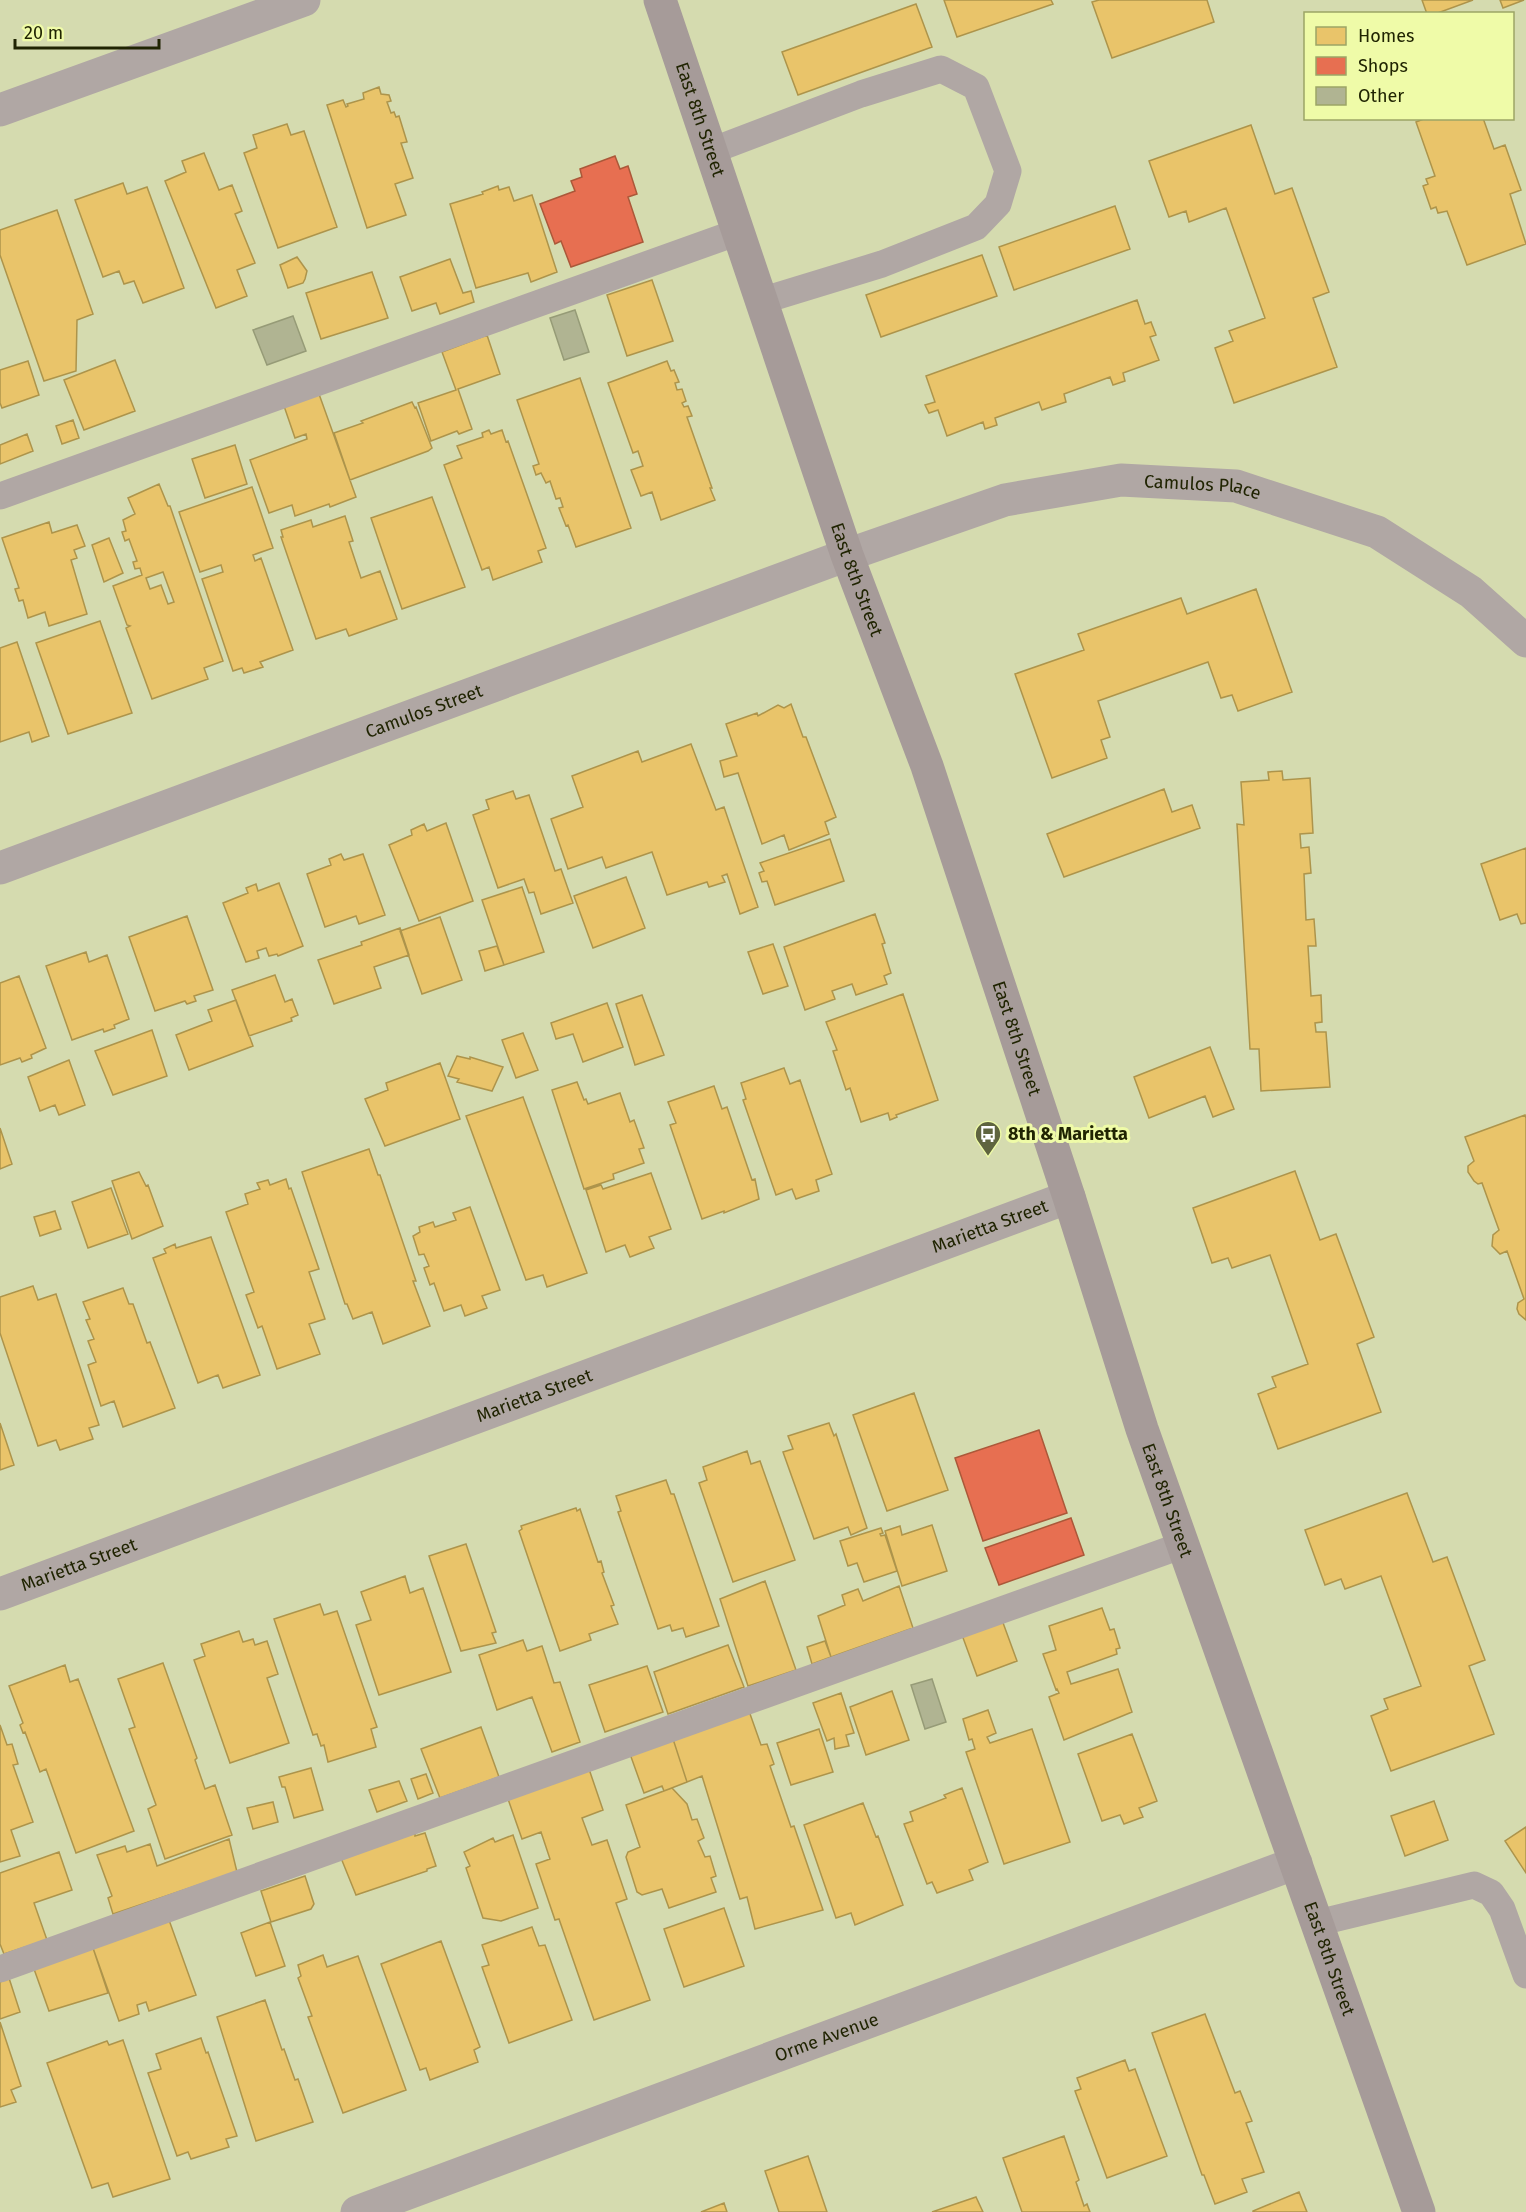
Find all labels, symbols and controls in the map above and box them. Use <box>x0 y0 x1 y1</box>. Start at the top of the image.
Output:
scale bar <box>15 12 159 50</box>
legend <box>1304 12 1514 120</box>
text: 20 m <box>24 22 63 44</box>
text: Homes <box>1358 25 1414 47</box>
text: Shops <box>1358 55 1408 77</box>
street label: East 8th Street <box>671 59 730 180</box>
text: Other <box>1358 85 1404 107</box>
street label: Camulos Place <box>1143 470 1264 504</box>
street label: East 8th Street <box>826 520 888 640</box>
street label: Camulos Street <box>362 679 486 743</box>
street label: East 8th Street <box>988 978 1046 1099</box>
bus stop icon: 8th & Marietta <box>973 1119 1003 1157</box>
place label: 8th & Marietta <box>1008 1123 1128 1145</box>
street label: Marietta Street <box>929 1195 1051 1258</box>
street label: Marietta Street <box>473 1364 596 1427</box>
street label: East 8th Street <box>1137 1440 1198 1561</box>
street label: Marietta Street <box>18 1533 140 1596</box>
street label: East 8th Street <box>1299 1899 1360 2019</box>
street label: Orme Avenue <box>772 2008 882 2067</box>

